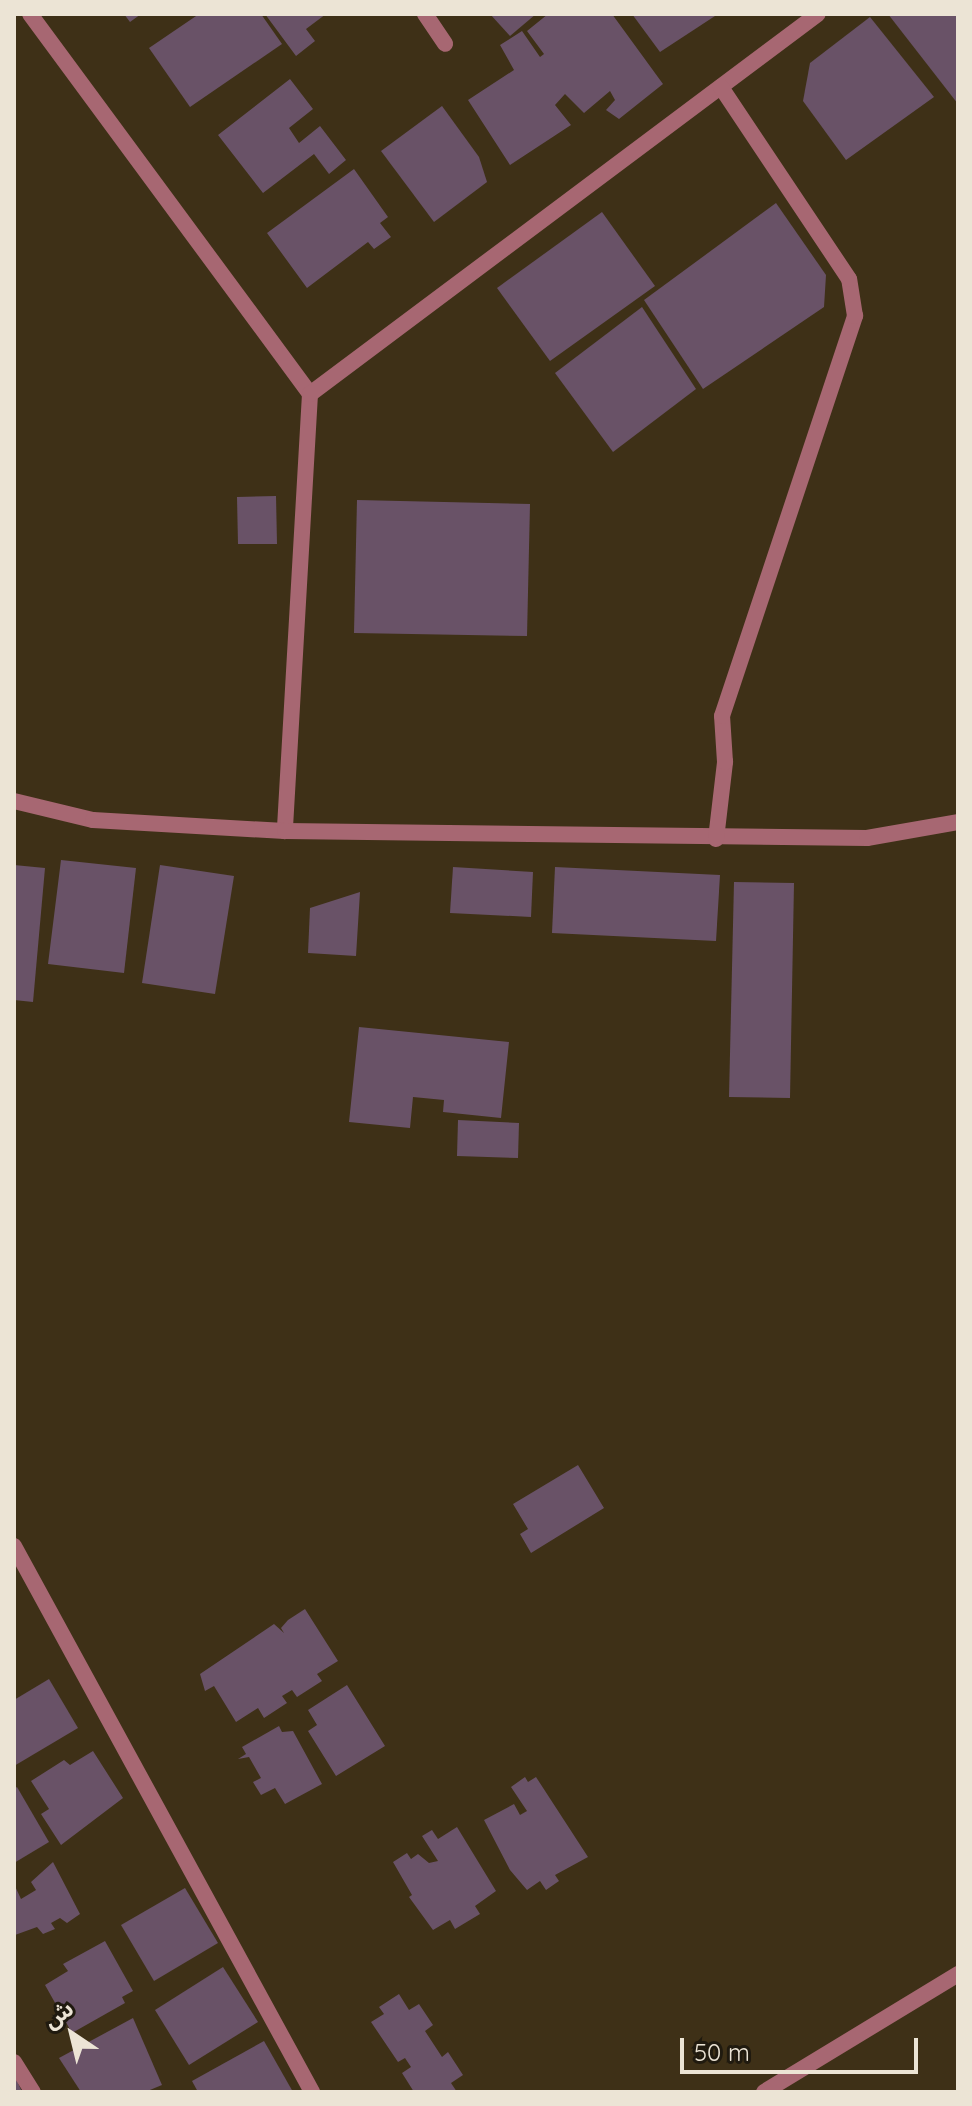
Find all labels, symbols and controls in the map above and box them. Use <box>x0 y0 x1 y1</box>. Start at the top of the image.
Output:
north arrow <box>32 1994 112 2074</box>
text: ش <box>38 1994 79 2034</box>
scale bar <box>684 2022 922 2072</box>
text: 50 m <box>694 2037 750 2067</box>

